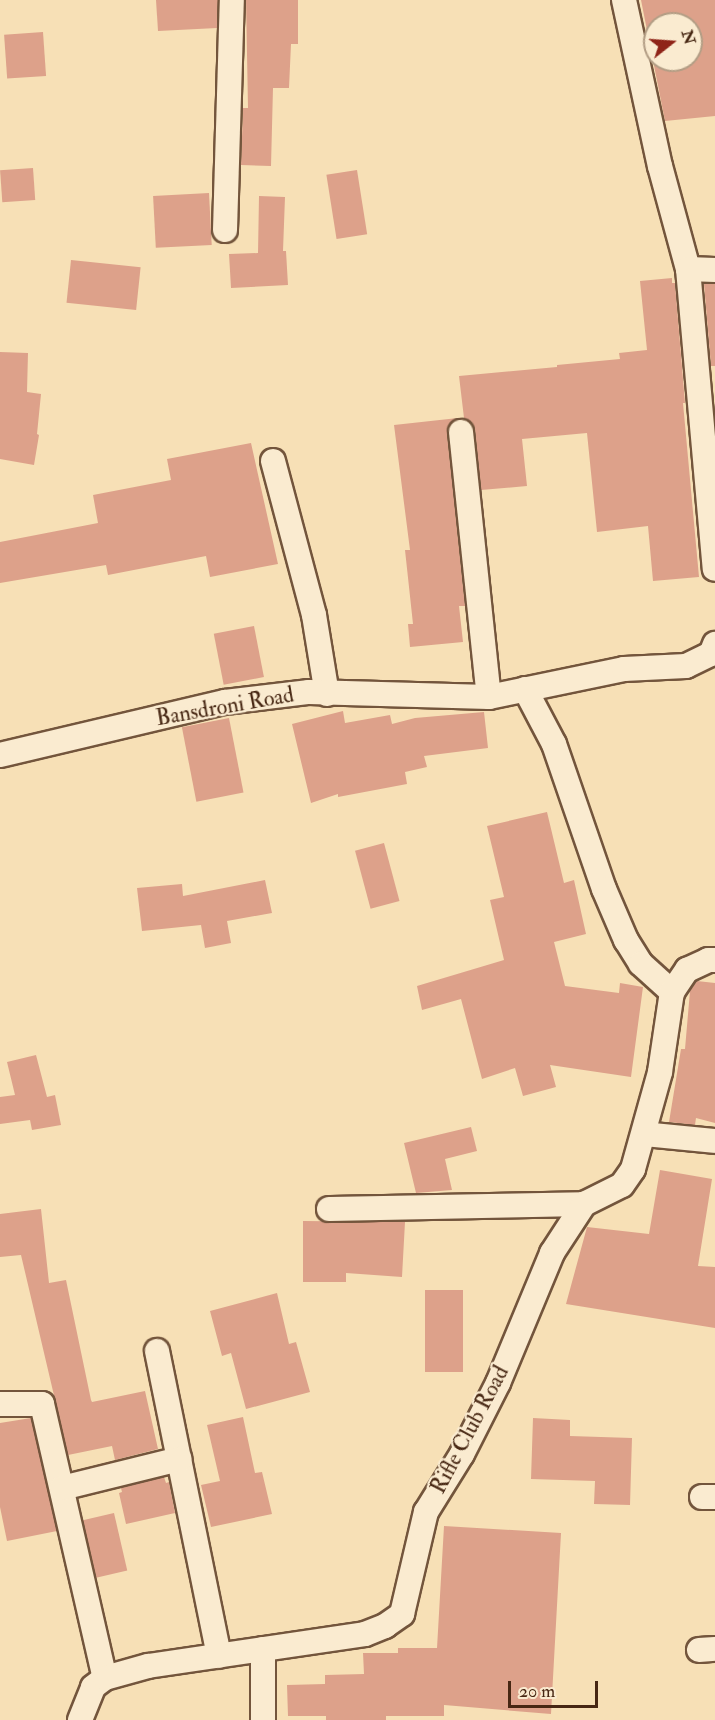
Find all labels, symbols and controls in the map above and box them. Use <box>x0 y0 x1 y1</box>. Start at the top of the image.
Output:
north arrow <box>643 12 703 72</box>
text: N <box>677 28 700 47</box>
street label: Bansdroni Road <box>154 682 296 732</box>
street label: Rifle Club Road <box>425 1361 515 1499</box>
scale bar <box>511 1669 601 1707</box>
text: 20 m <box>519 1680 555 1703</box>

